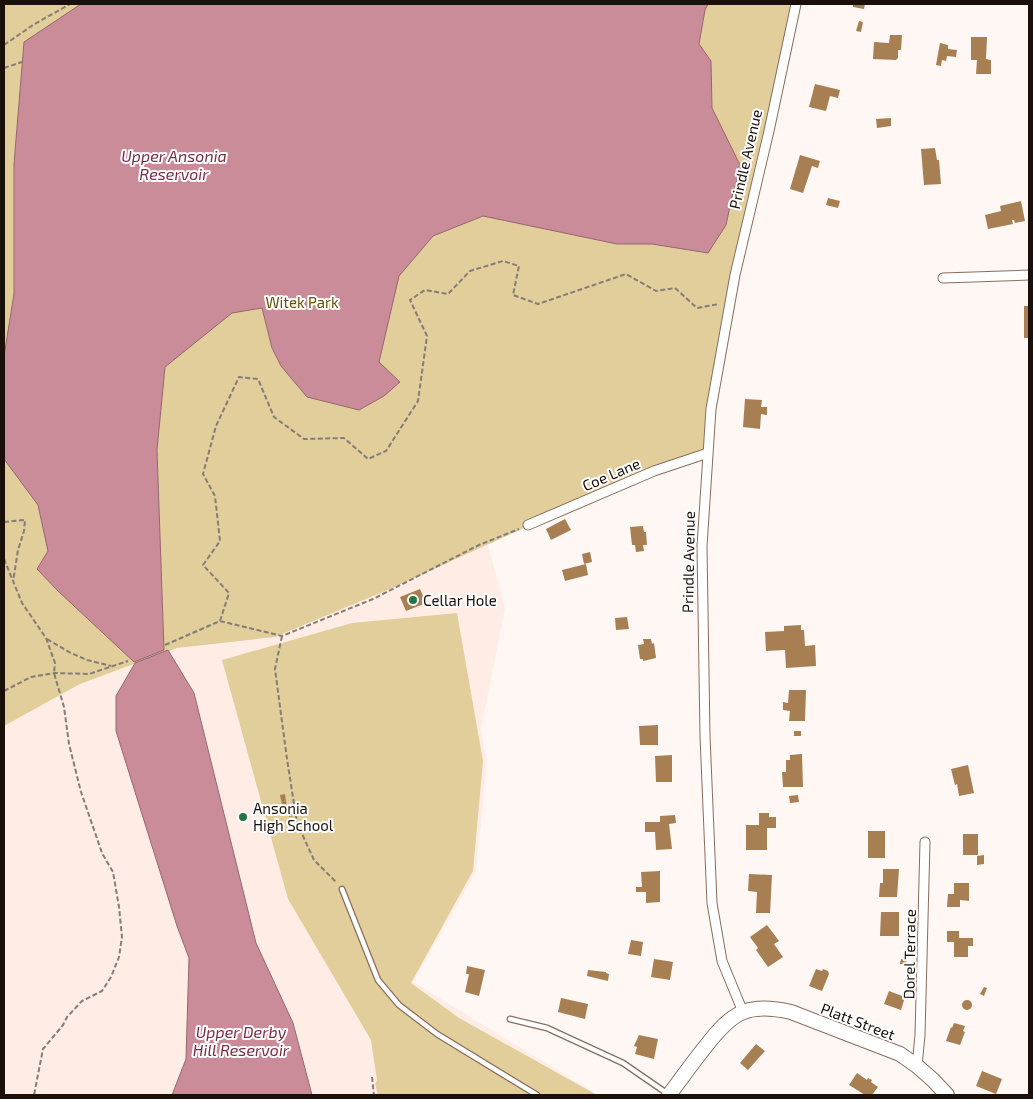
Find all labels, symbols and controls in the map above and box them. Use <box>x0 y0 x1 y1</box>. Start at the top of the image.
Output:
street label: Prindle Avenue <box>725 107 765 211</box>
water label: Upper Ansonia Reservoir <box>121 146 227 183</box>
park label: Witek Park <box>265 293 339 311</box>
street label: Coe Lane <box>579 454 643 494</box>
street label: Prindle Avenue <box>678 511 698 613</box>
place label: Cellar Hole <box>423 591 497 609</box>
marker: Cellar Hole <box>407 594 419 606</box>
place label: Ansonia High School <box>253 799 334 834</box>
marker: Ansonia High School <box>237 811 249 823</box>
street label: Dorel Terrace <box>899 909 919 999</box>
street label: Platt Street <box>818 999 898 1043</box>
water label: Upper Derby Hill Reservoir <box>193 1022 290 1059</box>

